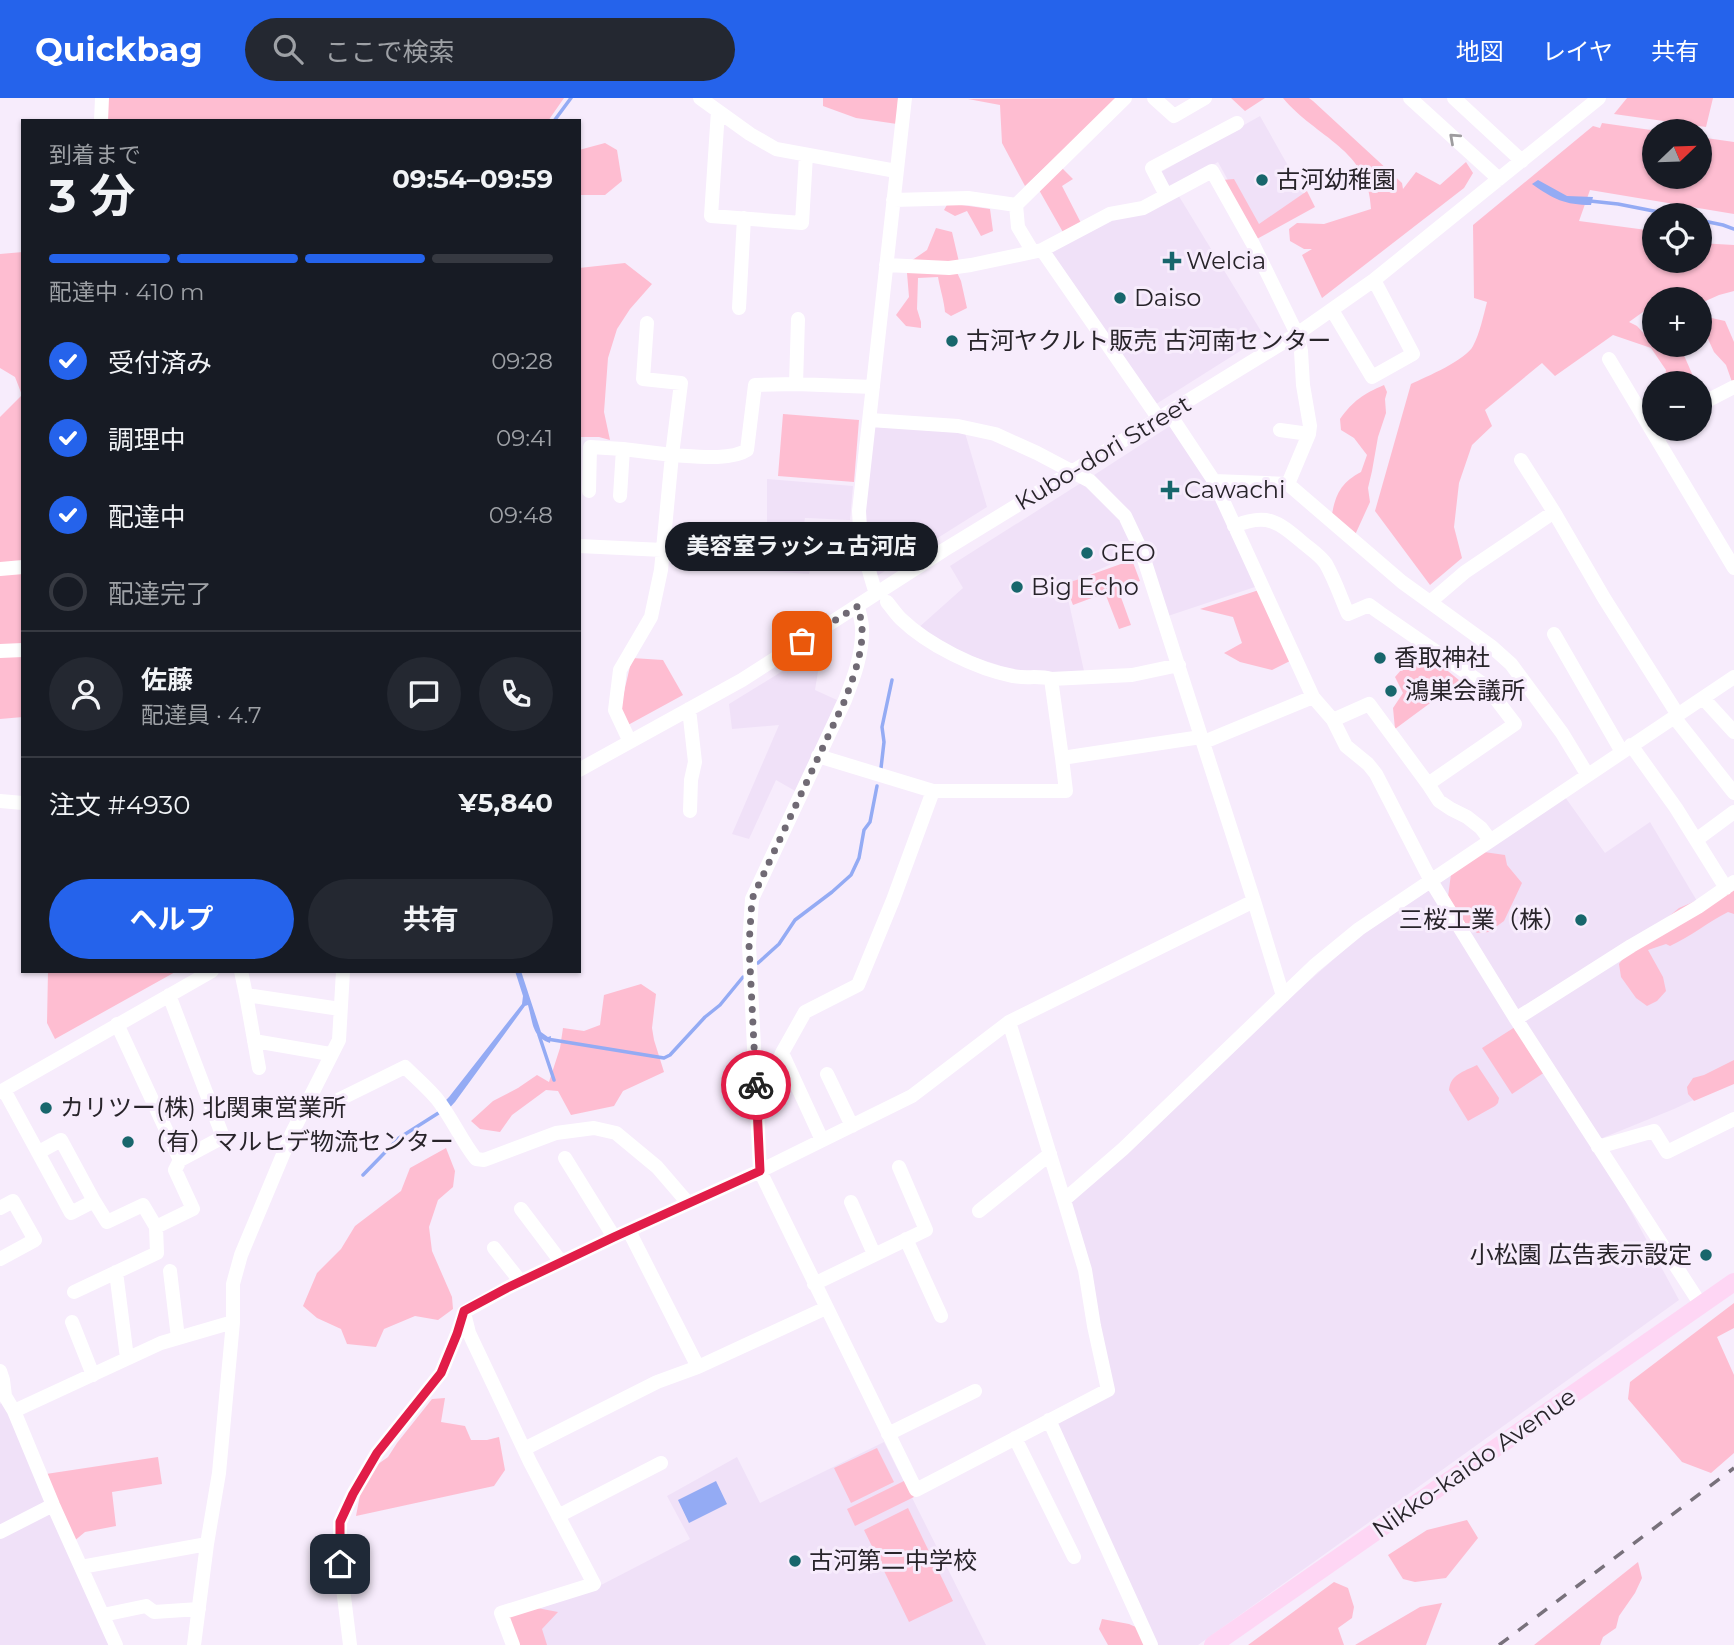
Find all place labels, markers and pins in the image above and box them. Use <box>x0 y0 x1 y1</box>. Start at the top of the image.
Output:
place label: 古河幼稚園 <box>1276 165 1396 194</box>
marker: 古河幼稚園 <box>1254 172 1270 188</box>
place label: Welcia <box>1186 246 1266 275</box>
marker: Welcia <box>1164 253 1180 269</box>
place label: Daiso <box>1134 283 1201 312</box>
marker: Daiso <box>1112 290 1128 306</box>
place label: 古河ヤクルト販売 古河南センター <box>966 326 1332 355</box>
marker: 古河ヤクルト販売 古河南センター <box>944 333 960 349</box>
place label: Cawachi <box>1184 475 1286 504</box>
marker: Cawachi <box>1162 482 1178 498</box>
callout: 美容室ラッシュ古河店 <box>666 522 938 571</box>
place label: GEO <box>1101 538 1156 567</box>
marker: GEO <box>1079 545 1095 561</box>
place label: Big Echo <box>1031 572 1139 601</box>
marker: Big Echo <box>1009 579 1025 595</box>
pin <box>772 611 832 671</box>
place label: 香取神社 <box>1394 643 1490 672</box>
marker: 香取神社 <box>1372 650 1388 666</box>
place label: 鴻巣会議所 <box>1405 676 1525 705</box>
marker: 鴻巣会議所 <box>1383 683 1399 699</box>
place label: 三桜工業（株） <box>1399 905 1567 934</box>
marker: 三桜工業（株） <box>1573 912 1589 928</box>
place label: カリツー(株) 北関東営業所 <box>60 1093 346 1122</box>
marker: カリツー(株) 北関東営業所 <box>38 1100 54 1116</box>
place label: （有）マルヒデ物流センター <box>142 1127 454 1156</box>
marker: （有）マルヒデ物流センター <box>120 1134 136 1150</box>
place label: 小松園 広告表示設定 <box>1470 1240 1692 1269</box>
marker: 小松園 広告表示設定 <box>1698 1247 1714 1263</box>
pin <box>310 1534 370 1594</box>
place label: 古河第二中学校 <box>809 1546 977 1575</box>
marker: 古河第二中学校 <box>787 1553 803 1569</box>

